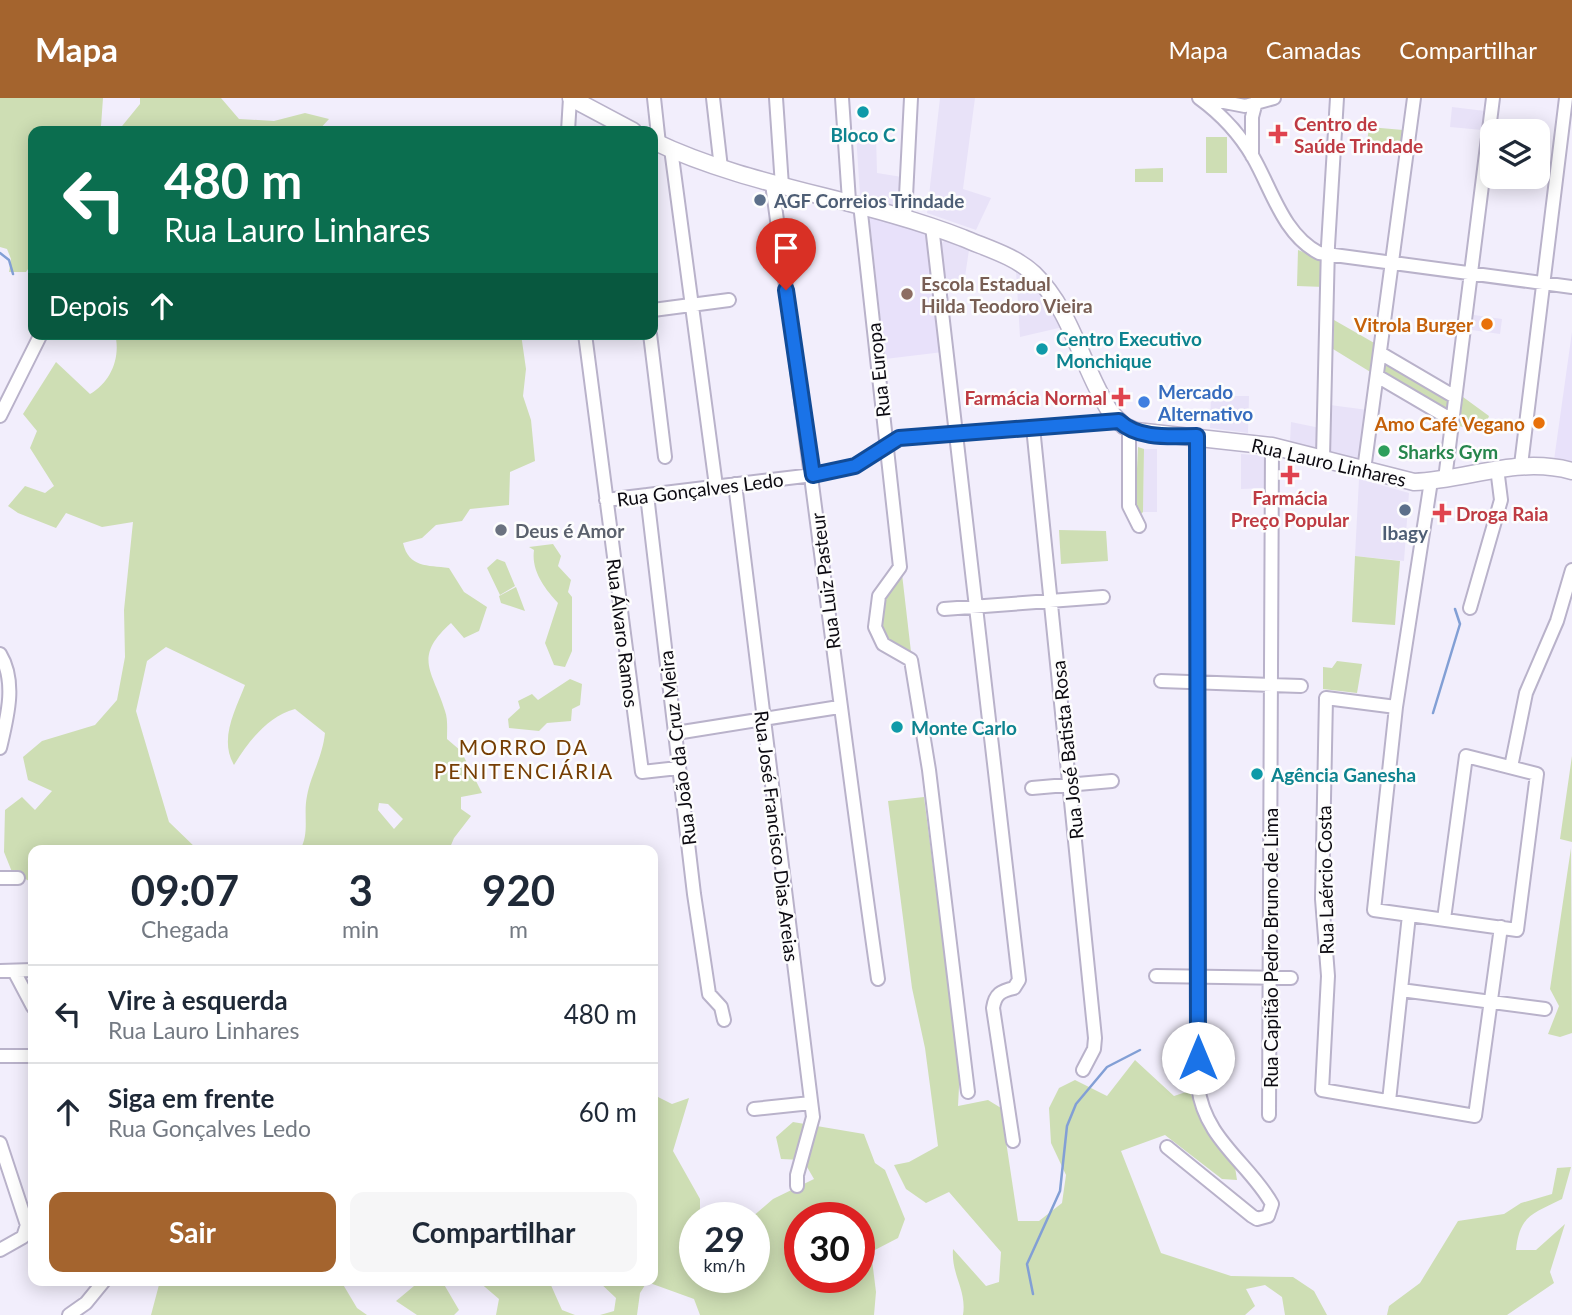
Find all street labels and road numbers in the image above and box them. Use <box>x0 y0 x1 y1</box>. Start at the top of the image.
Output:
street label: Rua Europa <box>862 322 894 418</box>
street label: Rua Lauro Linhares <box>1249 433 1409 491</box>
street label: Rua Gonçalves Ledo <box>615 467 785 511</box>
street label: Rua Luiz Pasteur <box>805 511 845 651</box>
street label: Rua Álvaro Ramos <box>602 557 644 709</box>
street label: Rua João da Cruz Meira <box>654 649 700 847</box>
street label: Rua José Batista Rosa <box>1046 659 1088 841</box>
street label: Rua José Francisco Dias Areias <box>750 709 804 963</box>
street label: Rua Laércio Costa <box>1312 805 1338 955</box>
street label: Rua Capitão Pedro Bruno de Lima <box>1259 808 1282 1088</box>

